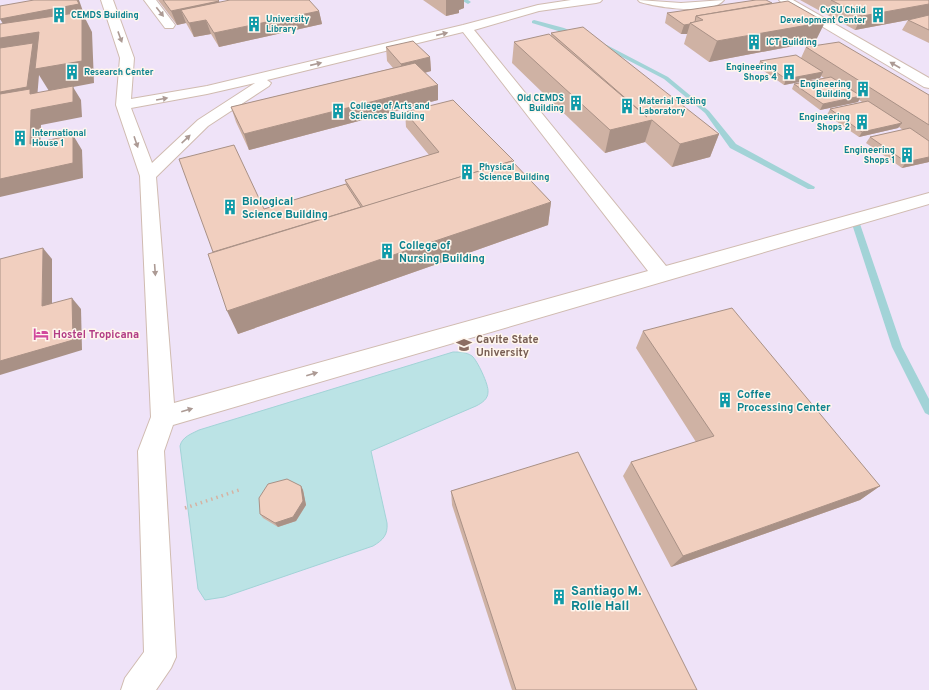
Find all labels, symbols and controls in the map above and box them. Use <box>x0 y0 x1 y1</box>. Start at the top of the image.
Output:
place label: CvSU Child Development Center <box>780 5 866 26</box>
building icon: CEMDS Building <box>50 6 68 24</box>
building icon: CvSU Child Development Center <box>869 6 887 24</box>
one-way arrow <box>155 7 164 18</box>
place label: CEMDS Building <box>71 10 139 21</box>
place label: University Library <box>266 14 309 35</box>
building icon: University Library <box>245 15 263 33</box>
one-way arrow <box>117 31 123 43</box>
one-way arrow <box>437 31 449 37</box>
building icon: ICT Building <box>745 33 763 51</box>
place label: ICT Building <box>766 37 817 48</box>
one-way arrow <box>310 60 322 66</box>
one-way arrow <box>889 61 901 68</box>
place label: Engineering Shops 4 <box>726 62 777 83</box>
building icon: Research Center <box>63 63 81 81</box>
building icon: Engineering Shops 4 <box>780 63 798 81</box>
place label: Research Center <box>84 67 154 78</box>
place label: Engineering Building <box>800 79 851 100</box>
building icon: Engineering Building <box>854 80 872 98</box>
place label: Old CEMDS Building <box>517 93 564 114</box>
building icon: Old CEMDS Building <box>567 94 585 112</box>
one-way arrow <box>156 95 168 101</box>
place label: Material Testing Laboratory <box>639 96 706 117</box>
building icon: Material Testing Laboratory <box>618 97 636 115</box>
place label: College of Arts and Sciences Building <box>350 101 430 122</box>
building icon: College of Arts and Sciences Building <box>329 102 347 120</box>
place label: Engineering Shops 2 <box>799 112 850 133</box>
building icon: Engineering Shops 2 <box>853 113 871 131</box>
place label: International House 1 <box>32 128 86 149</box>
building icon: International House 1 <box>11 129 29 147</box>
one-way arrow <box>181 134 191 144</box>
one-way arrow <box>134 137 140 149</box>
place label: Engineering Shops 1 <box>844 145 895 166</box>
building icon: Engineering Shops 1 <box>898 146 916 164</box>
place label: Physical Science Building <box>479 162 549 183</box>
building icon: Physical Science Building <box>458 163 476 181</box>
place label: Biological Science Building <box>242 195 328 222</box>
building icon: Biological Science Building <box>221 198 239 216</box>
place label: College of Nursing Building <box>399 239 485 266</box>
building icon: College of Nursing Building <box>378 242 396 260</box>
one-way arrow <box>151 264 158 276</box>
hotel icon: Hostel Tropicana <box>32 325 50 343</box>
place label: Hostel Tropicana <box>53 328 139 342</box>
place label: Cavite State University <box>476 333 539 360</box>
school or university icon: Cavite State University <box>455 336 473 354</box>
one-way arrow <box>306 371 318 377</box>
place label: Coffee Processing Center <box>737 388 831 415</box>
building icon: Coffee Processing Center <box>716 391 734 409</box>
one-way arrow <box>181 407 193 413</box>
place label: Santiago M. Rolle Hall <box>571 584 641 615</box>
building icon: Santiago M. Rolle Hall <box>550 588 568 606</box>

